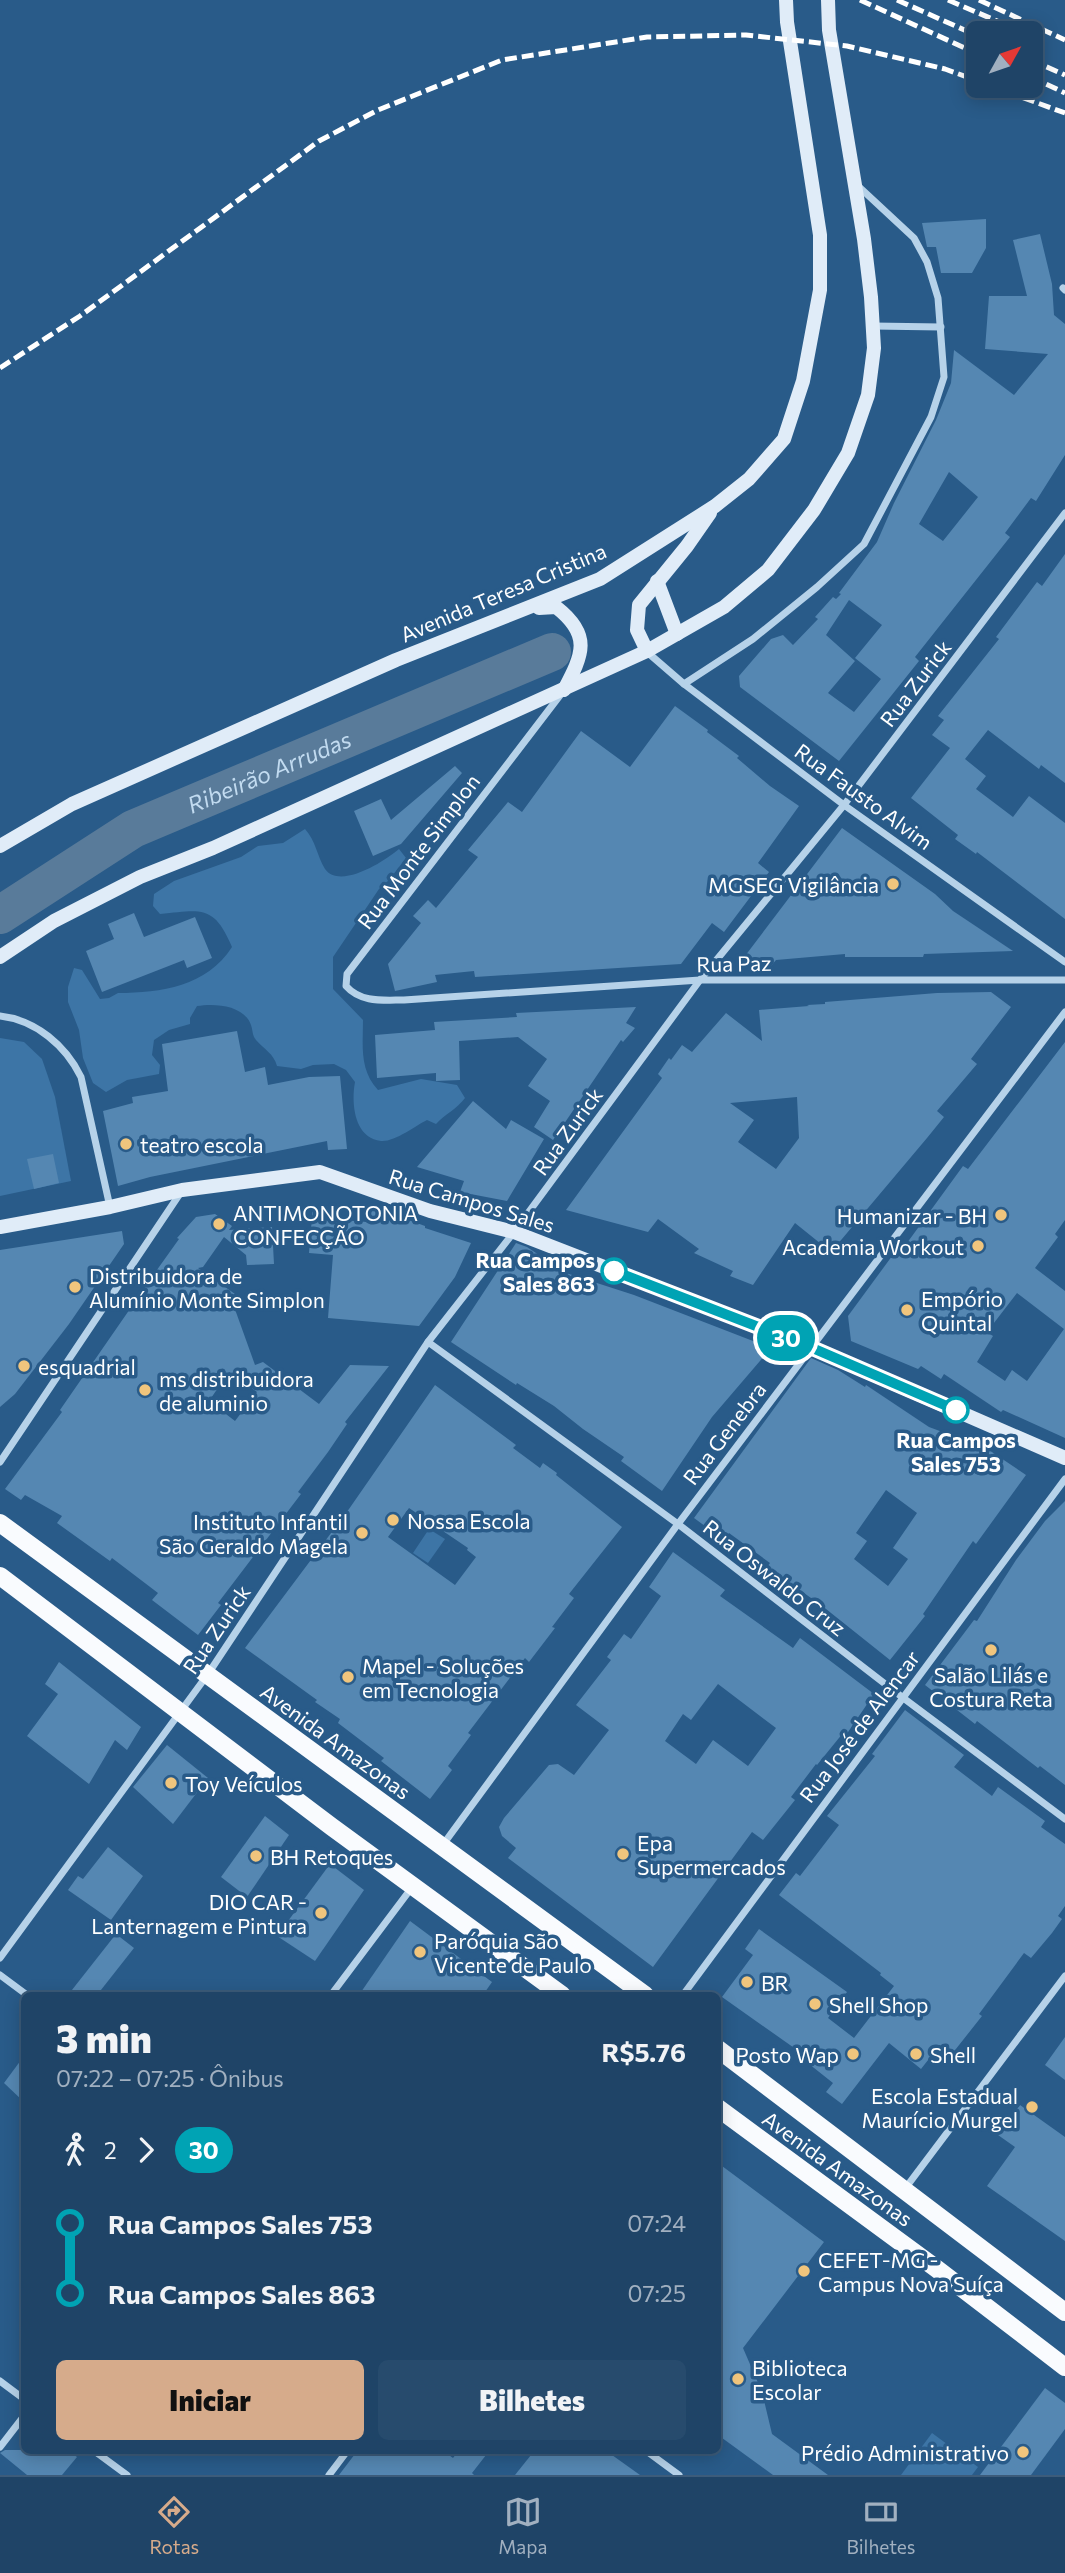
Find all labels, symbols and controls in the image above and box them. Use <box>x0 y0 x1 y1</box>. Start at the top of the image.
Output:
north arrow <box>966 21 1043 98</box>
map controls <box>966 21 1043 98</box>
street label: Avenida Teresa Cristina <box>396 537 610 647</box>
street label: Rua Zurick <box>874 635 956 731</box>
water label: Ribeirão Arrudas <box>183 725 355 819</box>
street label: Rua Fausto Alvim <box>790 738 938 854</box>
street label: Rua Monte Simplon <box>352 769 484 933</box>
place label: MGSEG Vigilância <box>708 872 879 897</box>
marker: MGSEG Vigilância <box>885 876 901 892</box>
street label: Rua Paz <box>696 950 772 976</box>
street label: Rua Zurick <box>527 1082 607 1180</box>
place label: teatro escola <box>140 1132 264 1157</box>
marker: teatro escola <box>118 1136 134 1152</box>
street label: Rua Campos Sales <box>386 1163 558 1237</box>
place label: ANTIMONOTONIA CONFECÇÃO <box>233 1200 418 1249</box>
place label: Humanizar - BH <box>837 1203 987 1228</box>
marker: Humanizar - BH <box>993 1207 1009 1223</box>
marker: ANTIMONOTONIA CONFECÇÃO <box>211 1216 227 1232</box>
place label: Academia Workout <box>782 1234 964 1259</box>
marker: Academia Workout <box>970 1238 986 1254</box>
place label: Rua Campos Sales 863 <box>475 1247 595 1296</box>
marker: Rua Campos Sales 863 <box>601 1258 627 1284</box>
place label: Distribuidora de Alumínio Monte Simplon <box>89 1263 325 1312</box>
marker: Distribuidora de Alumínio Monte Simplon <box>67 1279 83 1295</box>
place label: Empório Quintal <box>921 1286 1003 1335</box>
marker: Empório Quintal <box>899 1302 915 1318</box>
line badge: 30 <box>754 1315 818 1361</box>
text: 30 <box>771 1323 801 1352</box>
place label: esquadrial <box>38 1354 136 1379</box>
marker: esquadrial <box>16 1358 32 1374</box>
place label: ms distribuidora de aluminio <box>159 1366 314 1415</box>
street label: Rua Genebra <box>677 1377 771 1489</box>
marker: ms distribuidora de aluminio <box>137 1382 153 1398</box>
marker: Rua Campos Sales 753 <box>943 1397 969 1423</box>
place label: Rua Campos Sales 753 <box>896 1427 1016 1476</box>
place label: Nossa Escola <box>407 1508 530 1533</box>
place label: Instituto Infantil São Geraldo Magela <box>159 1509 348 1558</box>
marker: Nossa Escola <box>385 1512 401 1528</box>
street label: Rua Oswaldo Cruz <box>699 1514 851 1640</box>
marker: Instituto Infantil São Geraldo Magela <box>354 1525 370 1541</box>
street label: Rua Zurick <box>177 1580 255 1678</box>
marker: Salão Lilás e Costura Reta <box>983 1642 999 1658</box>
street label: Rua José de Alencar <box>794 1645 924 1807</box>
place label: Mapel - Soluções em Tecnologia <box>362 1653 524 1702</box>
place label: Salão Lilás e Costura Reta <box>929 1662 1053 1711</box>
marker: Mapel - Soluções em Tecnologia <box>340 1669 356 1685</box>
street label: Avenida Amazonas <box>256 1678 416 1804</box>
place label: Toy Veículos <box>185 1771 303 1796</box>
marker: Toy Veículos <box>163 1775 179 1791</box>
place label: Epa Supermercados <box>637 1830 786 1879</box>
place label: BH Retoques <box>270 1844 393 1869</box>
marker: Epa Supermercados <box>615 1846 631 1862</box>
marker: BH Retoques <box>248 1848 264 1864</box>
place label: DIO CAR - Lanternagem e Pintura <box>91 1889 307 1938</box>
marker: DIO CAR - Lanternagem e Pintura <box>313 1905 329 1921</box>
place label: Paróquia São Vicente de Paulo <box>434 1928 592 1977</box>
marker: Paróquia São Vicente de Paulo <box>412 1944 428 1960</box>
place label: BR <box>761 1970 789 1995</box>
marker: BR <box>739 1974 755 1990</box>
place label: Shell Shop <box>829 1992 928 2017</box>
marker: Shell Shop <box>807 1996 823 2012</box>
text: 3 min <box>56 2014 152 2061</box>
text: R$5.76 <box>601 2036 686 2067</box>
place label: Posto Wap <box>736 2042 839 2067</box>
place label: Shell <box>930 2042 976 2067</box>
marker: Posto Wap <box>845 2046 861 2062</box>
marker: Shell <box>908 2046 924 2062</box>
text: 07:22 – 07:25 · Ônibus <box>56 2064 284 2092</box>
place label: Escola Estadual Maurício Murgel <box>862 2083 1018 2132</box>
marker: Escola Estadual Maurício Murgel <box>1024 2099 1040 2115</box>
street label: Avenida Amazonas <box>758 2105 918 2231</box>
icon: walk <box>56 2131 94 2169</box>
icon: forward <box>127 2131 165 2169</box>
text: 30 <box>189 2135 219 2164</box>
text: 2 <box>104 2136 117 2164</box>
text: Rua Campos Sales 753 <box>108 2208 373 2239</box>
text: 07:24 <box>627 2209 686 2237</box>
place label: CEFET-MG - Campus Nova Suíça <box>818 2247 1004 2296</box>
marker: CEFET-MG - Campus Nova Suíça <box>796 2263 812 2279</box>
text: Rua Campos Sales 863 <box>108 2278 375 2309</box>
text: 07:25 <box>628 2279 686 2307</box>
place label: Biblioteca Escolar <box>752 2355 847 2404</box>
button: Iniciar <box>56 2360 364 2440</box>
button: Bilhetes <box>378 2360 686 2440</box>
marker: Biblioteca Escolar <box>730 2371 746 2387</box>
place label: Prédio Administrativo <box>801 2440 1009 2465</box>
marker: Prédio Administrativo <box>1015 2444 1031 2460</box>
tab: Rotas <box>150 2493 199 2558</box>
tab: Mapa <box>498 2493 547 2558</box>
tab: Bilhetes <box>846 2493 915 2558</box>

